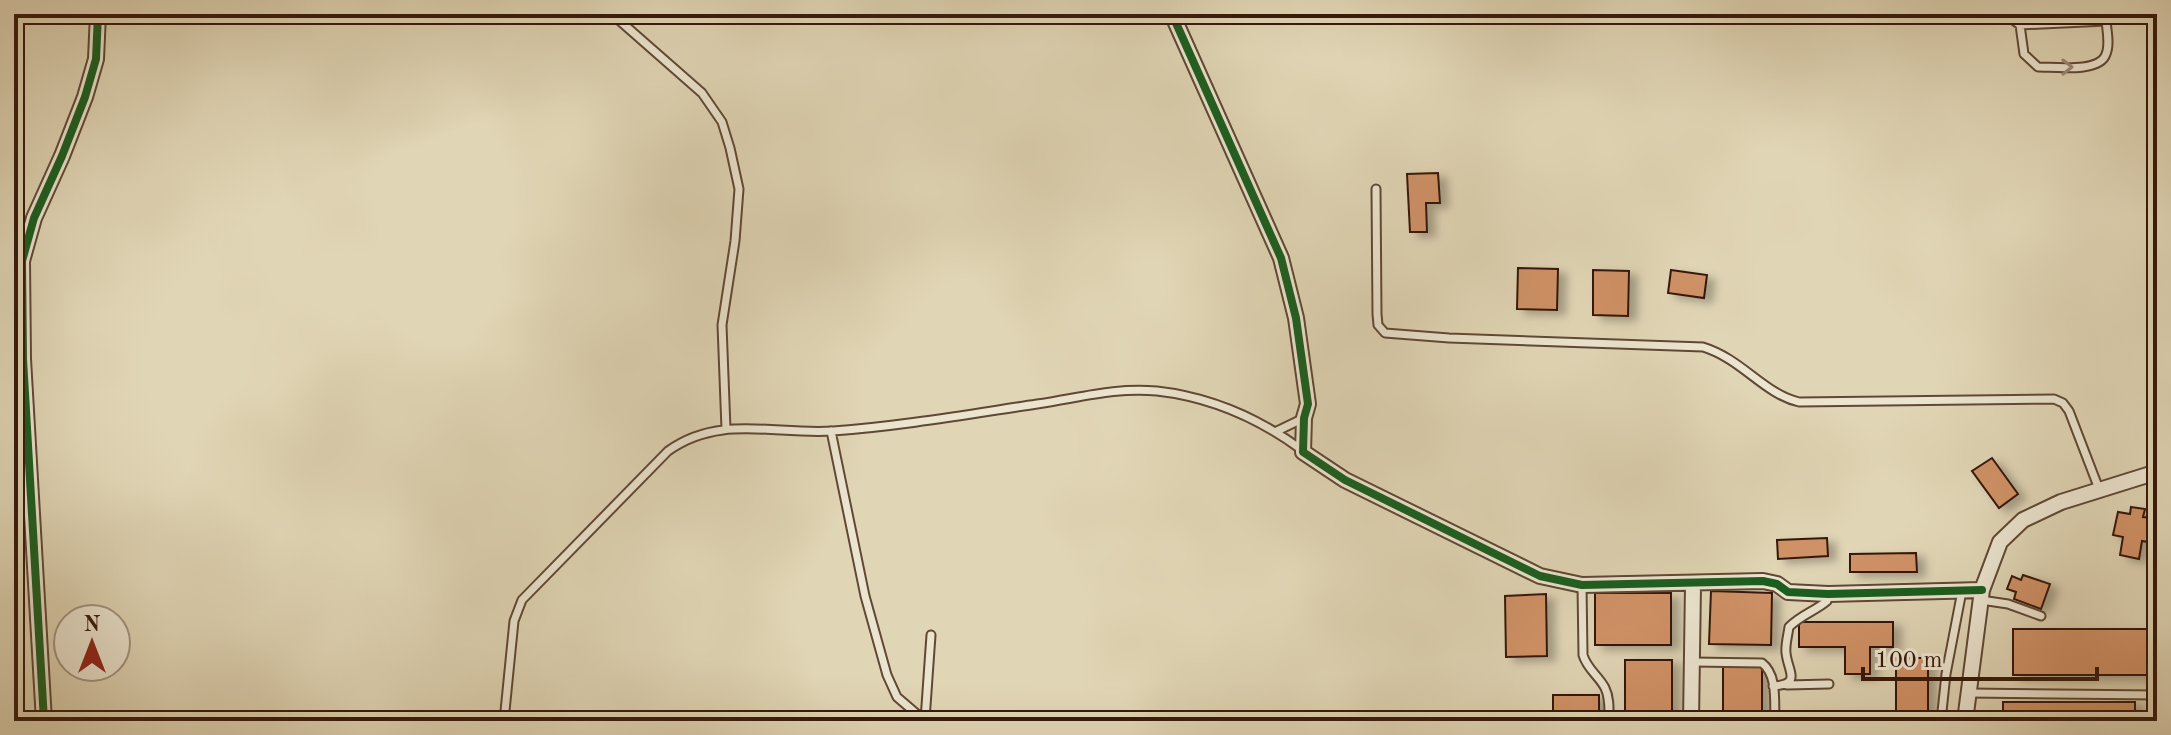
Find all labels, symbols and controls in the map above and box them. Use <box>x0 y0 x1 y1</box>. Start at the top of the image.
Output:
one-way arrow <box>2061 58 2074 76</box>
north arrow <box>52 603 132 683</box>
text: N <box>84 614 101 636</box>
scale bar <box>1863 631 2097 681</box>
text: 100 m <box>1875 649 1943 673</box>

